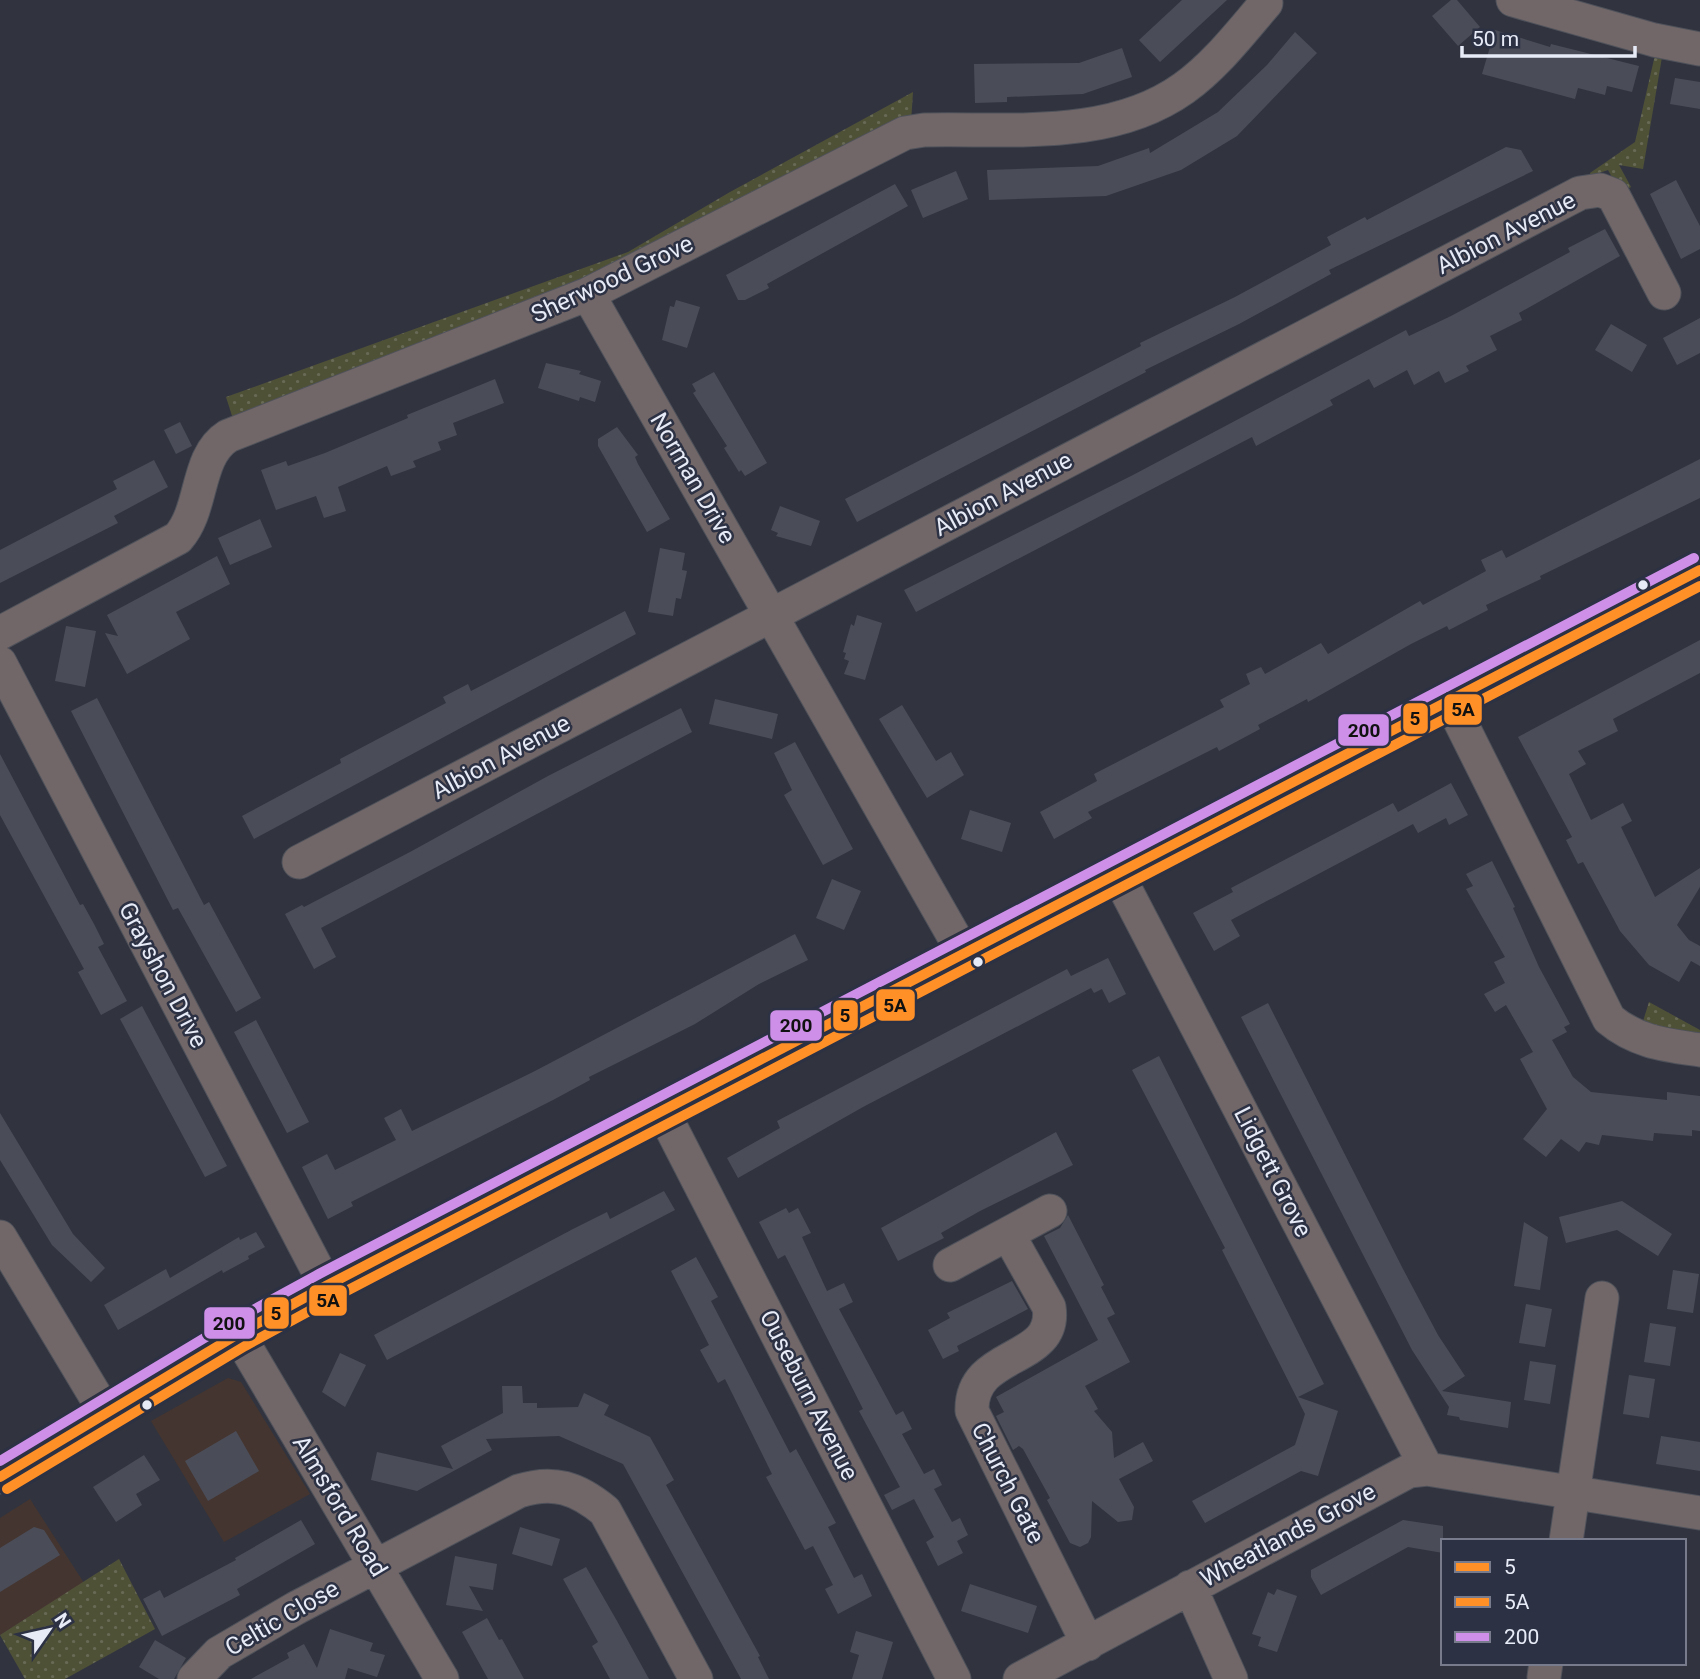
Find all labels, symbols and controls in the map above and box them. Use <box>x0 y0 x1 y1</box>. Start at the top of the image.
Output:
scale bar <box>1462 14 1635 58</box>
text: 50 m <box>1472 27 1519 51</box>
street label: Albion Avenue <box>1432 186 1580 280</box>
street label: Sherwood Grove <box>527 229 697 329</box>
street label: Norman Drive <box>644 408 742 548</box>
street label: Albion Avenue <box>929 446 1077 542</box>
unlabelled marker <box>1636 578 1650 592</box>
line badge: 5A <box>1443 693 1483 726</box>
text: 5A <box>1451 698 1475 721</box>
line badge: 5 <box>1402 702 1429 735</box>
text: 5 <box>1410 707 1421 730</box>
street label: Albion Avenue <box>427 709 575 805</box>
line badge: 200 <box>1337 713 1390 747</box>
text: 200 <box>1348 719 1380 742</box>
street label: Grayshon Drive <box>113 897 213 1053</box>
unlabelled marker <box>971 955 985 969</box>
line badge: 5A <box>875 988 916 1022</box>
text: 5A <box>883 994 907 1017</box>
line badge: 5 <box>832 999 859 1032</box>
text: 5 <box>840 1004 851 1027</box>
line badge: 200 <box>769 1009 823 1042</box>
text: 200 <box>780 1014 812 1037</box>
street label: Lidgett Grove <box>1228 1102 1318 1242</box>
line badge: 5A <box>308 1284 348 1317</box>
text: 5A <box>316 1289 340 1312</box>
line badge: 5 <box>263 1296 290 1330</box>
text: 5 <box>271 1302 282 1325</box>
street label: Ouseburn Avenue <box>754 1305 864 1485</box>
line badge: 200 <box>203 1306 256 1340</box>
text: 200 <box>213 1312 245 1335</box>
unlabelled marker <box>140 1398 154 1412</box>
street label: Church Gate <box>966 1418 1050 1548</box>
street label: Almsford Road <box>287 1430 393 1582</box>
street label: Wheatlands Grove <box>1196 1477 1380 1593</box>
legend <box>1441 1539 1686 1665</box>
text: 5 <box>1504 1555 1516 1579</box>
street label: Celtic Close <box>220 1574 344 1662</box>
text: 5A <box>1504 1590 1530 1614</box>
north arrow <box>14 1595 84 1665</box>
text: N <box>49 1609 76 1633</box>
text: 200 <box>1504 1625 1539 1649</box>

